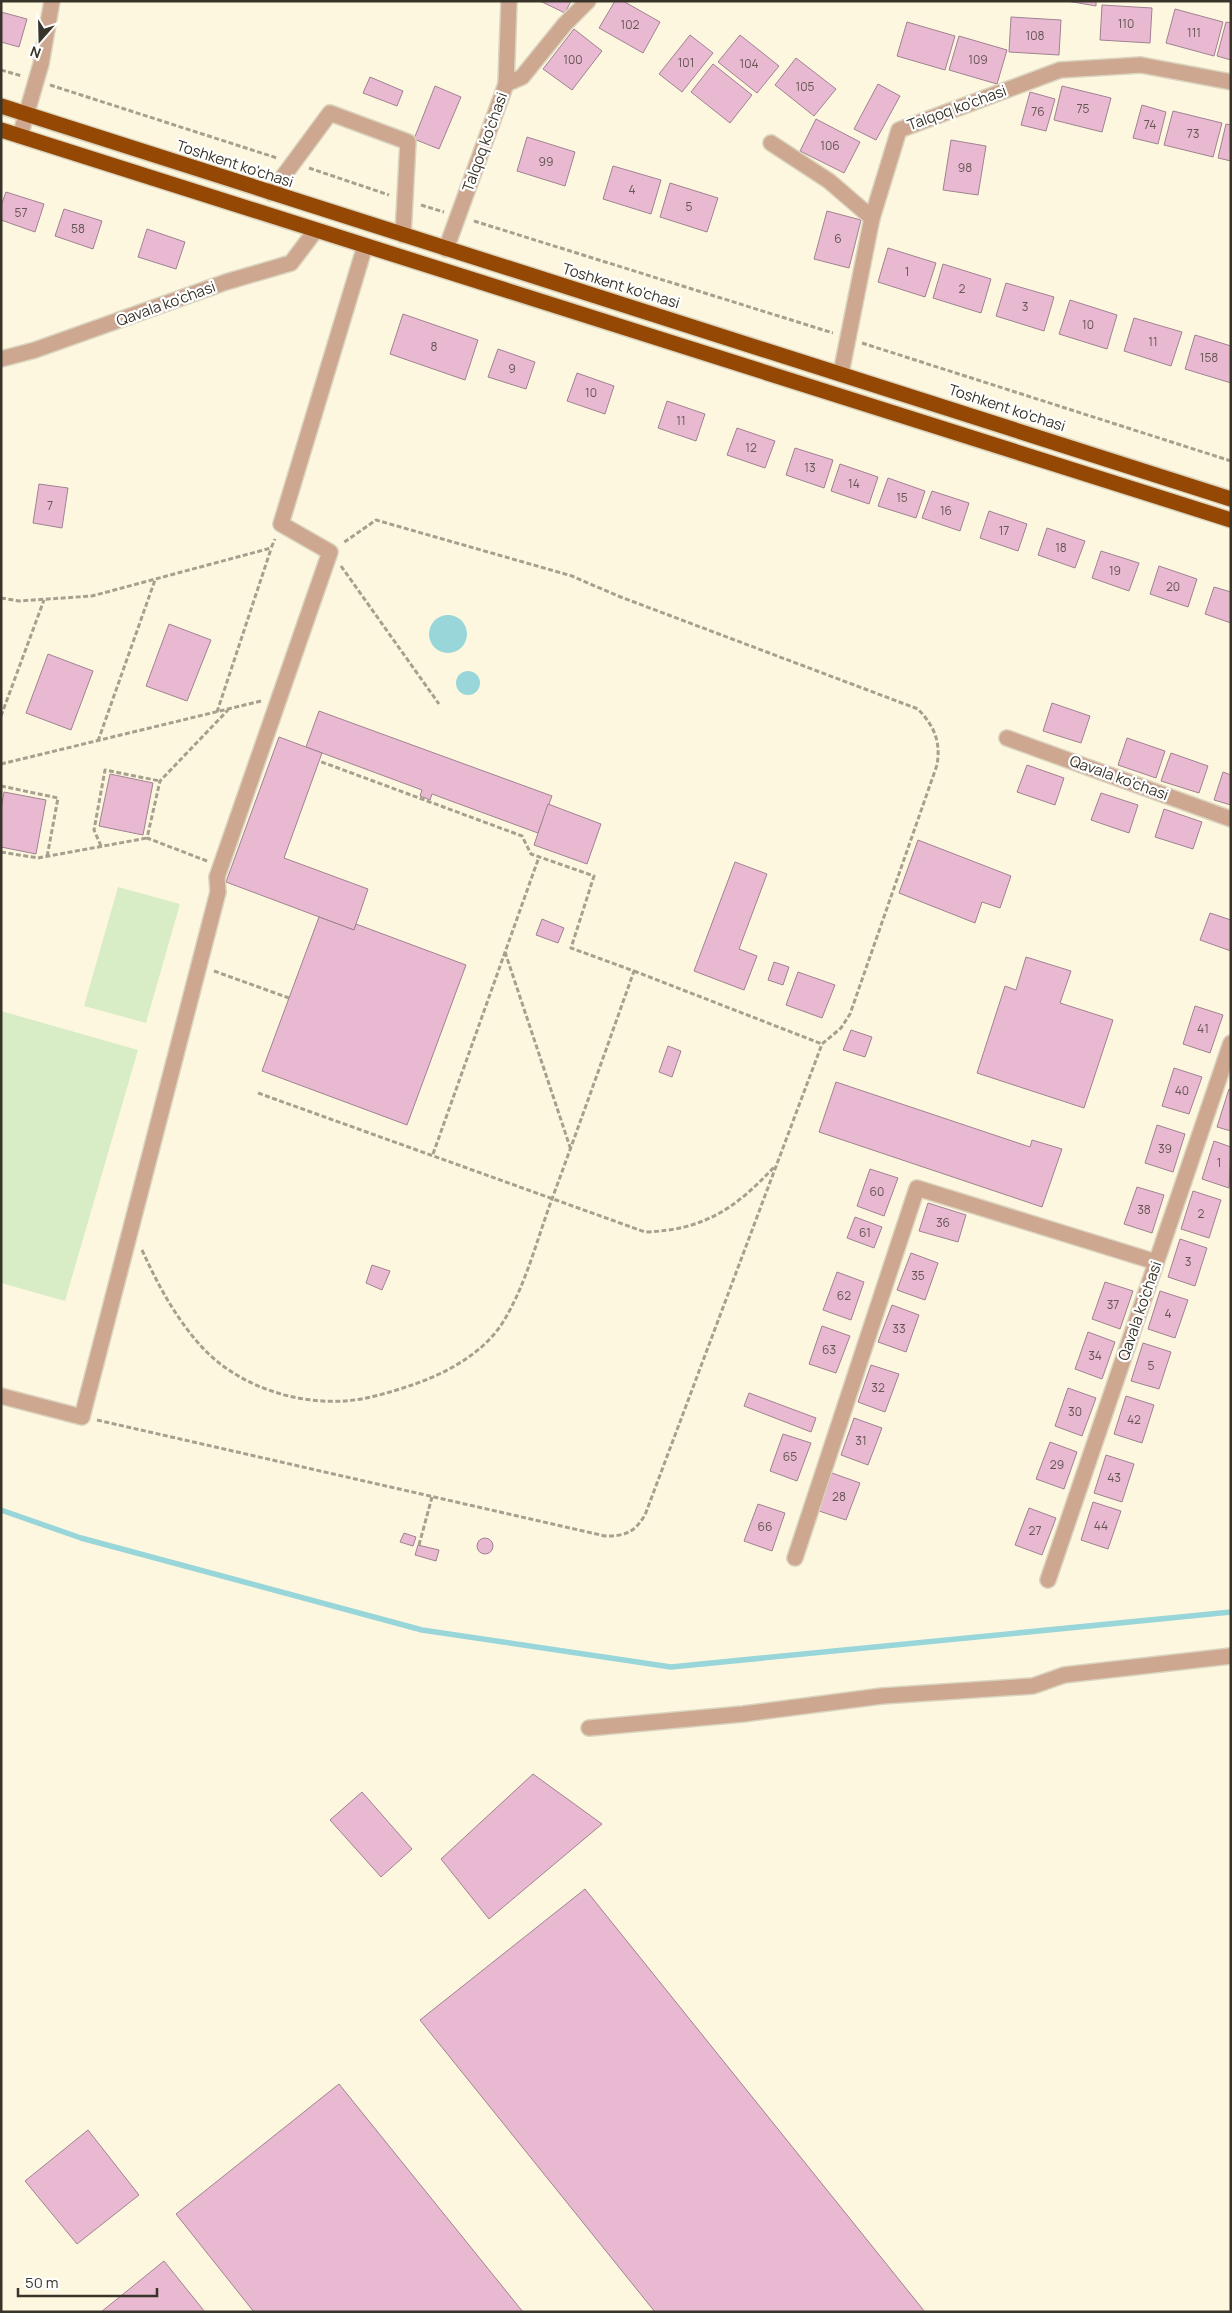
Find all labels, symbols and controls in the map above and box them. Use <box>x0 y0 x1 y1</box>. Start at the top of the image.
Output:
north arrow <box>15 15 65 65</box>
house number: 110 <box>1118 15 1134 32</box>
house number: 102 <box>621 16 640 33</box>
house number: 111 <box>1187 24 1201 41</box>
house number: 108 <box>1026 27 1045 44</box>
text: N <box>27 42 43 63</box>
house number: 100 <box>563 51 583 68</box>
house number: 109 <box>968 51 988 68</box>
house number: 101 <box>678 54 694 71</box>
house number: 104 <box>739 55 759 72</box>
house number: 105 <box>796 78 815 95</box>
street label: Talqoq ko'chasi <box>904 80 1009 135</box>
street label: Talqoq ko'chasi <box>457 89 512 194</box>
house number: 75 <box>1077 100 1090 117</box>
house number: 76 <box>1031 103 1045 120</box>
house number: 74 <box>1144 116 1156 133</box>
house number: 73 <box>1187 125 1199 142</box>
street label: Toshkent ko'chasi <box>174 135 296 192</box>
house number: 106 <box>820 137 840 154</box>
house number: 99 <box>539 153 553 170</box>
house number: 98 <box>958 159 972 176</box>
house number: 4 <box>628 181 636 198</box>
house number: 5 <box>686 198 693 215</box>
house number: 57 <box>15 204 27 221</box>
house number: 58 <box>71 220 85 237</box>
house number: 6 <box>834 230 842 247</box>
street label: Toshkent ko'chasi <box>560 258 682 313</box>
house number: 1 <box>905 263 909 280</box>
street label: Qavala ko'chasi <box>113 276 218 331</box>
house number: 2 <box>959 280 966 297</box>
house number: 3 <box>1022 298 1028 315</box>
house number: 10 <box>1082 316 1094 333</box>
house number: 11 <box>1148 333 1158 350</box>
house number: 8 <box>431 338 438 355</box>
house number: 158 <box>1200 349 1218 366</box>
house number: 9 <box>508 360 516 377</box>
street label: Toshkent ko'chasi <box>946 379 1068 436</box>
house number: 10 <box>585 384 597 401</box>
house number: 11 <box>676 412 686 429</box>
house number: 12 <box>745 439 757 456</box>
house number: 13 <box>804 459 816 476</box>
house number: 14 <box>848 475 860 492</box>
house number: 15 <box>896 489 908 506</box>
house number: 7 <box>47 497 53 514</box>
house number: 16 <box>940 502 952 519</box>
house number: 17 <box>999 522 1009 539</box>
house number: 18 <box>1055 539 1067 556</box>
house number: 19 <box>1109 562 1121 579</box>
house number: 20 <box>1166 578 1180 595</box>
street label: Qavala ko'chasi <box>1067 750 1172 805</box>
house number: 41 <box>1197 1020 1209 1037</box>
house number: 40 <box>1175 1082 1189 1099</box>
house number: 39 <box>1158 1140 1172 1157</box>
house number: 1 <box>1217 1154 1221 1171</box>
house number: 60 <box>870 1183 884 1200</box>
house number: 38 <box>1137 1201 1151 1218</box>
house number: 2 <box>1198 1205 1205 1222</box>
house number: 36 <box>936 1214 950 1231</box>
house number: 61 <box>859 1224 871 1241</box>
house number: 3 <box>1185 1253 1191 1270</box>
street label: Qavala ko'chasi <box>1113 1258 1166 1363</box>
house number: 35 <box>911 1267 925 1284</box>
house number: 62 <box>837 1287 851 1304</box>
house number: 37 <box>1107 1296 1119 1313</box>
house number: 4 <box>1164 1305 1172 1322</box>
house number: 33 <box>892 1320 906 1337</box>
house number: 63 <box>822 1341 836 1358</box>
house number: 34 <box>1088 1347 1102 1364</box>
house number: 5 <box>1148 1357 1155 1374</box>
house number: 32 <box>871 1379 885 1396</box>
house number: 30 <box>1068 1403 1082 1420</box>
house number: 42 <box>1127 1411 1141 1428</box>
house number: 31 <box>855 1432 867 1449</box>
house number: 65 <box>783 1448 797 1465</box>
house number: 29 <box>1050 1456 1064 1473</box>
house number: 43 <box>1107 1469 1121 1486</box>
house number: 28 <box>832 1488 846 1505</box>
house number: 44 <box>1094 1517 1108 1534</box>
house number: 66 <box>758 1518 772 1535</box>
house number: 27 <box>1029 1522 1041 1539</box>
scale bar <box>18 2266 156 2298</box>
text: 50 m <box>25 2272 59 2293</box>

